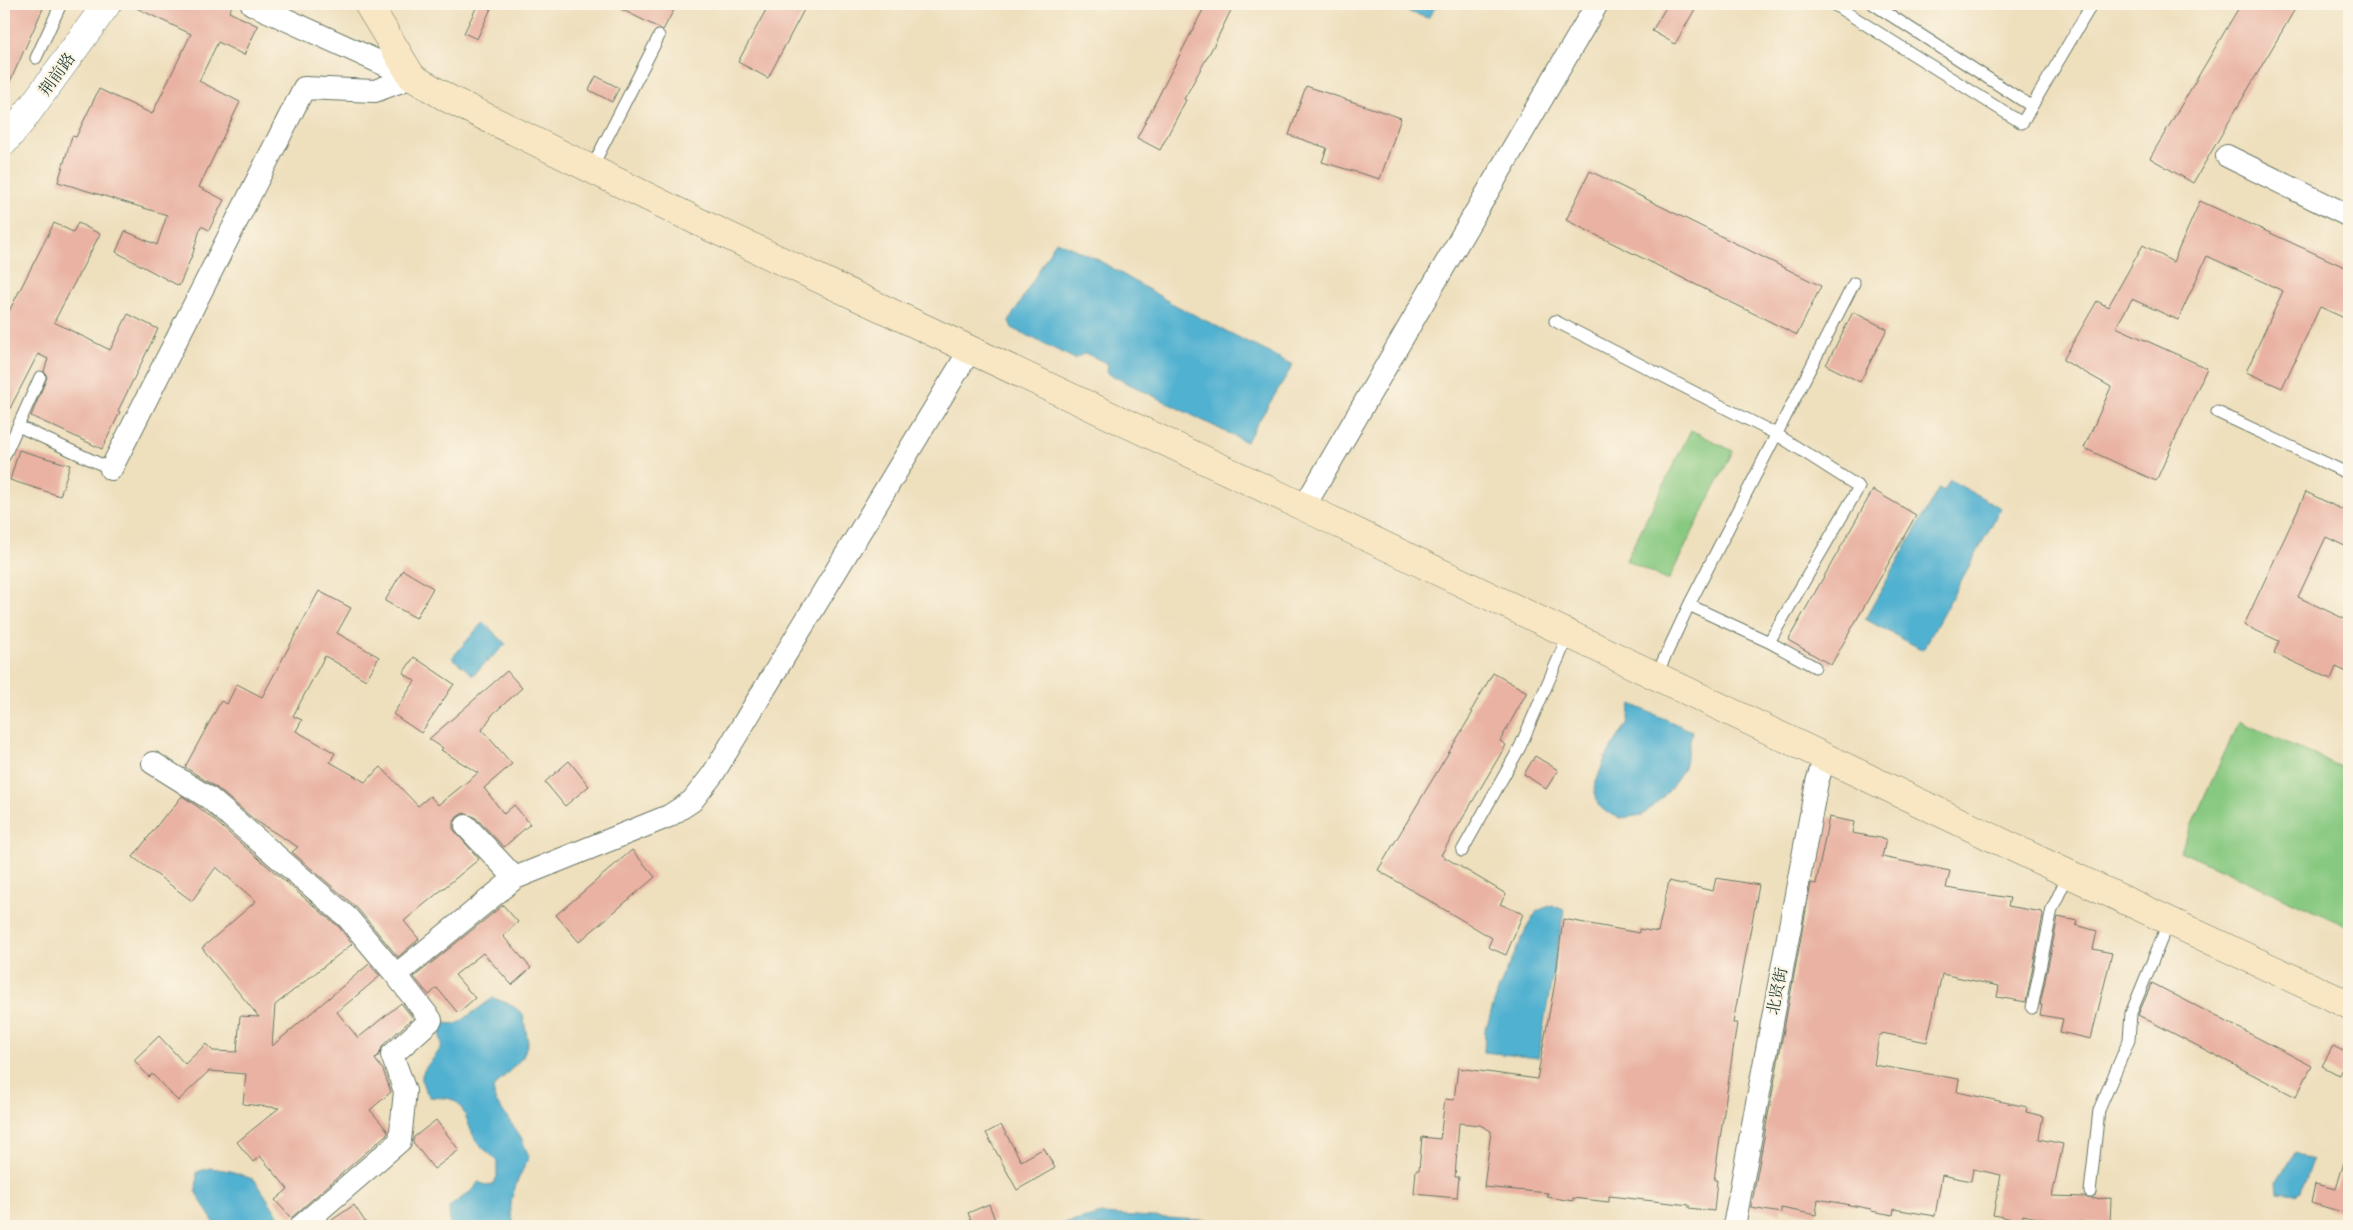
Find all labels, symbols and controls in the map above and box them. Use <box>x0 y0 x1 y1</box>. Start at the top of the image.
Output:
street label: 荆前路 <box>35 49 79 99</box>
street label: 北贤街 <box>1763 966 1791 1016</box>

